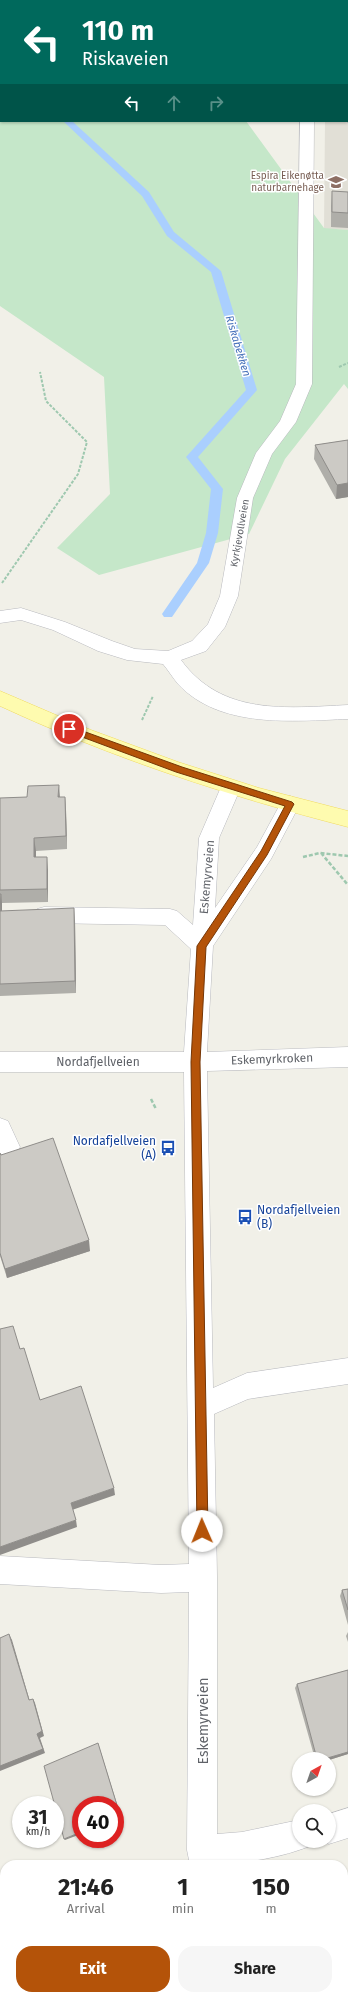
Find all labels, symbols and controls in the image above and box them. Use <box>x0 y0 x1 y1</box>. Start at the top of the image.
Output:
text: 110 m <box>82 14 154 47</box>
icon: left <box>16 16 68 68</box>
text: Riskaveien <box>82 48 169 70</box>
icon: left <box>121 92 143 114</box>
icon: ahead <box>163 92 185 114</box>
icon: right <box>205 92 227 114</box>
place label: Espira Eikenøtta naturbarnehage <box>251 170 324 194</box>
school or university icon: Espira Eikenøtta naturbarnehage <box>327 173 345 191</box>
water label: Riskabekken <box>223 314 253 378</box>
street label: Kyrkjevollveien <box>228 498 252 568</box>
pin <box>52 712 86 746</box>
icon: arrive <box>58 718 80 740</box>
street label: Eskemyrveien <box>197 839 217 915</box>
street label: Eskemyrkroken <box>231 1051 313 1067</box>
street label: Nordafjellveien <box>56 1055 140 1069</box>
place label: Nordafjellveien (A) <box>73 1134 156 1162</box>
bus stop icon: Nordafjellveien (A) <box>159 1139 177 1157</box>
place label: Nordafjellveien (B) <box>257 1203 340 1231</box>
bus stop icon: Nordafjellveien (B) <box>236 1208 254 1226</box>
position arrow <box>181 1510 223 1552</box>
street label: Eskemyrveien <box>195 1677 212 1765</box>
north arrow <box>292 1752 336 1796</box>
map controls <box>292 1752 336 1848</box>
speed limit sign: 40 <box>72 1796 124 1848</box>
button: search <box>292 1804 336 1848</box>
text: 31 <box>28 1805 48 1829</box>
text: km/h <box>26 1826 50 1838</box>
text: 21:46 <box>58 1873 114 1901</box>
text: 1 <box>177 1873 188 1901</box>
text: 150 <box>252 1873 290 1901</box>
text: Arrival <box>67 1901 105 1916</box>
text: min <box>172 1901 194 1916</box>
text: m <box>265 1901 277 1916</box>
button: Exit <box>16 1946 170 1992</box>
button: Share <box>178 1946 332 1992</box>

